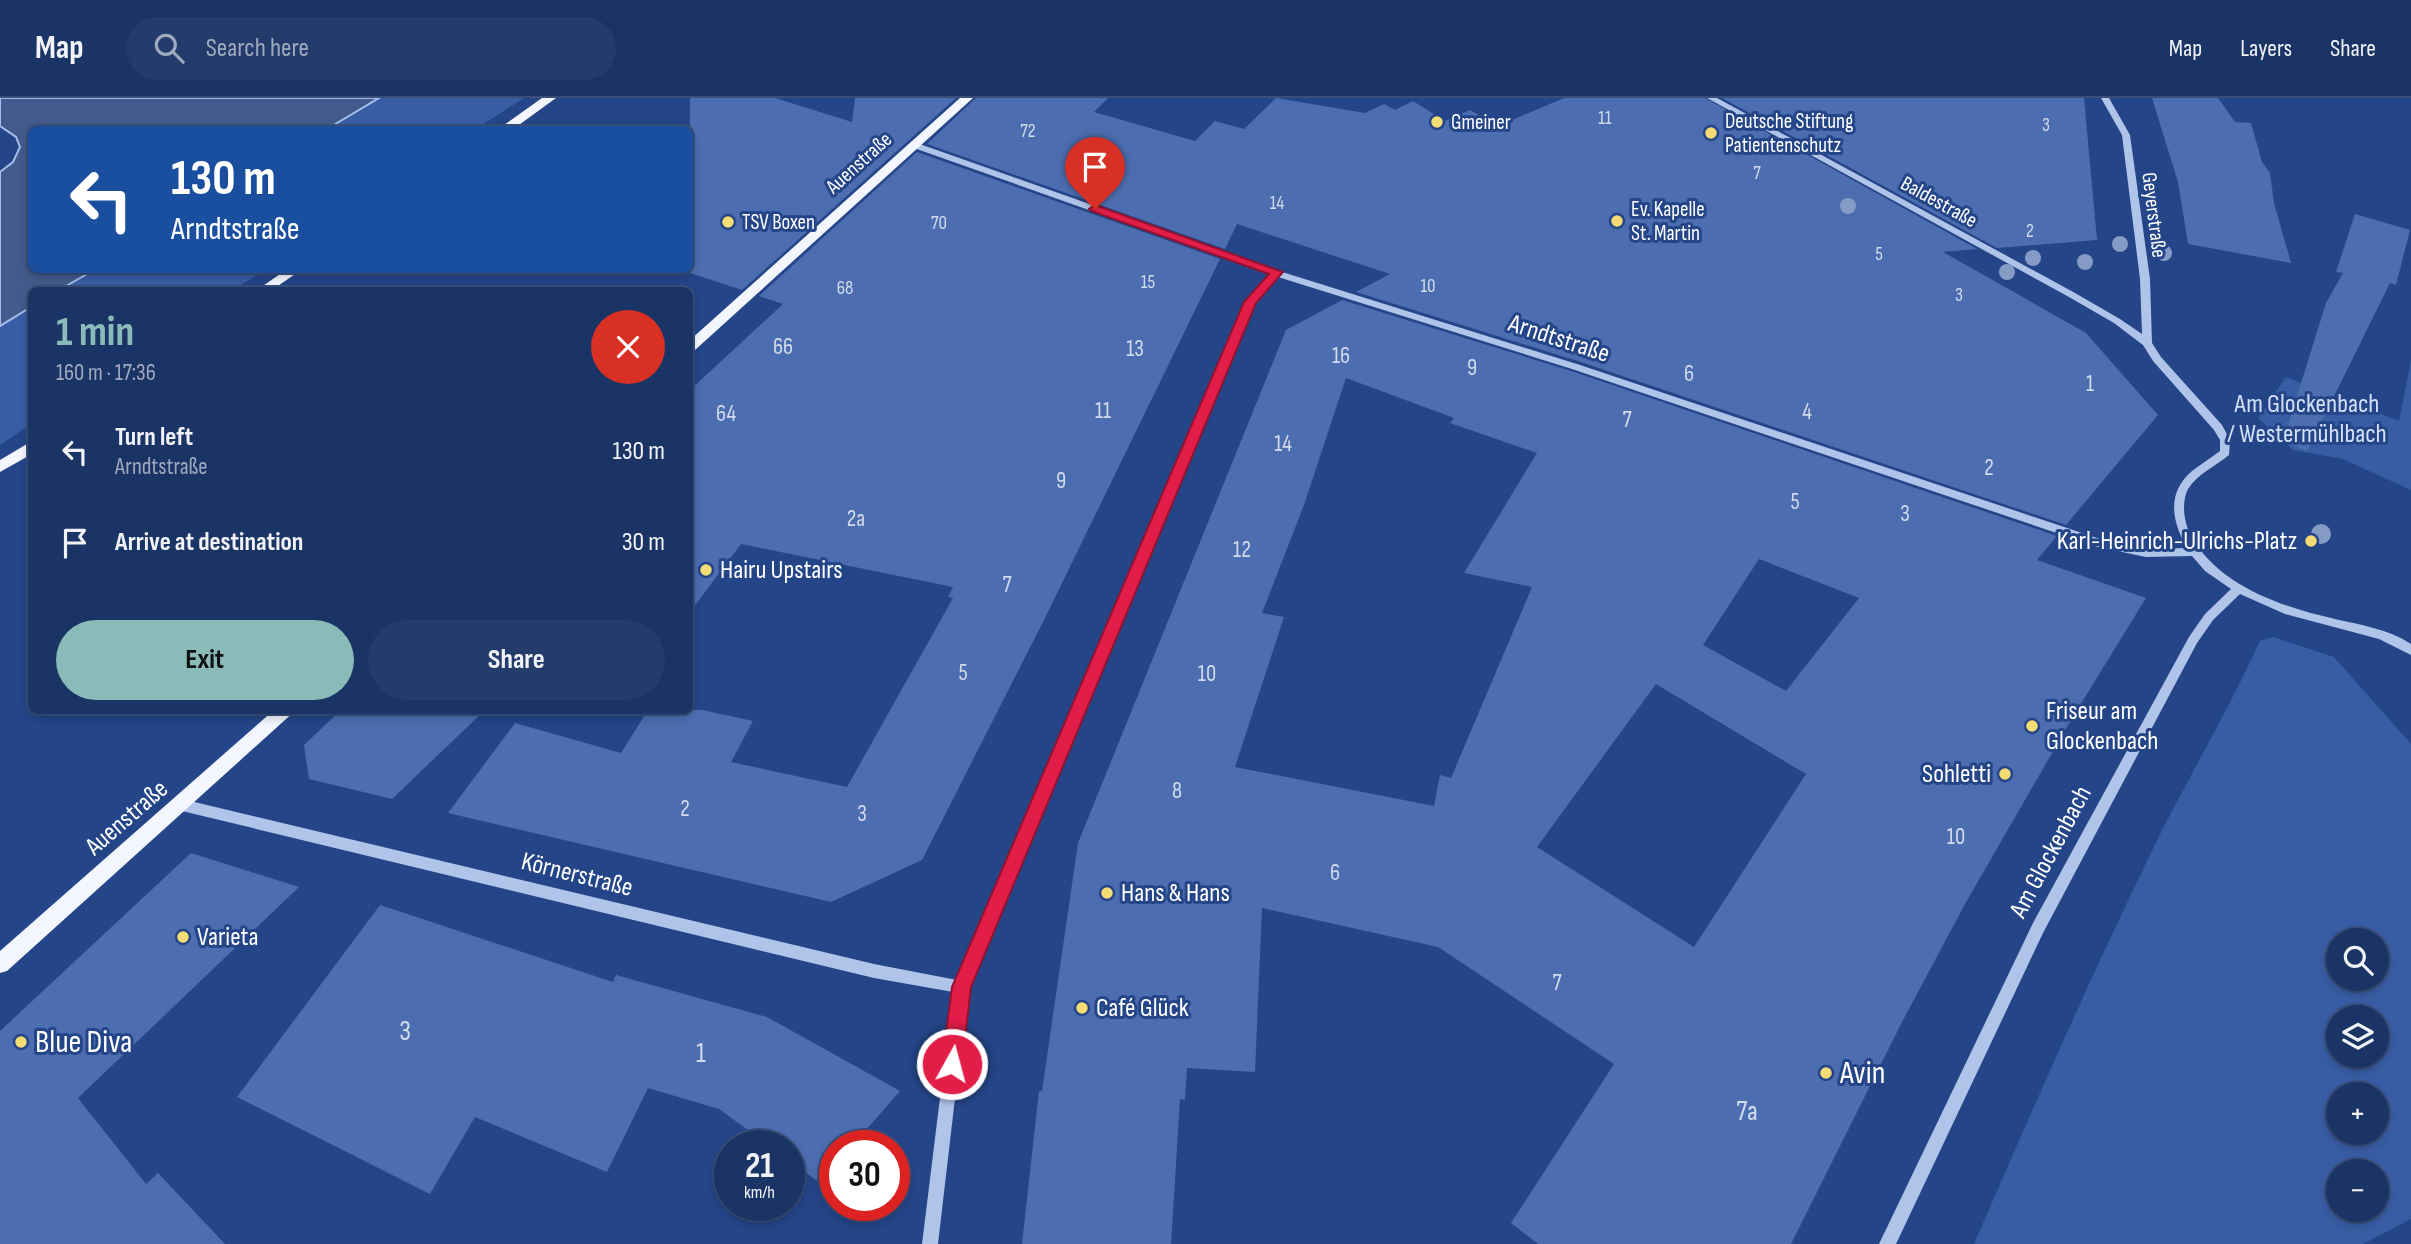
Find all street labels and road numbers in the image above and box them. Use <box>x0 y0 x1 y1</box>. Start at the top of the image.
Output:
street label: Auenstraße <box>820 127 897 200</box>
street label: Baldestraße <box>1896 171 1982 233</box>
street label: Geyerstraße <box>2136 171 2172 259</box>
street label: Arndtstraße <box>1504 308 1613 370</box>
street label: Auenstraße <box>79 774 175 863</box>
street label: Am Glockenbach <box>2003 781 2099 924</box>
street label: Körnerstraße <box>518 846 636 904</box>

